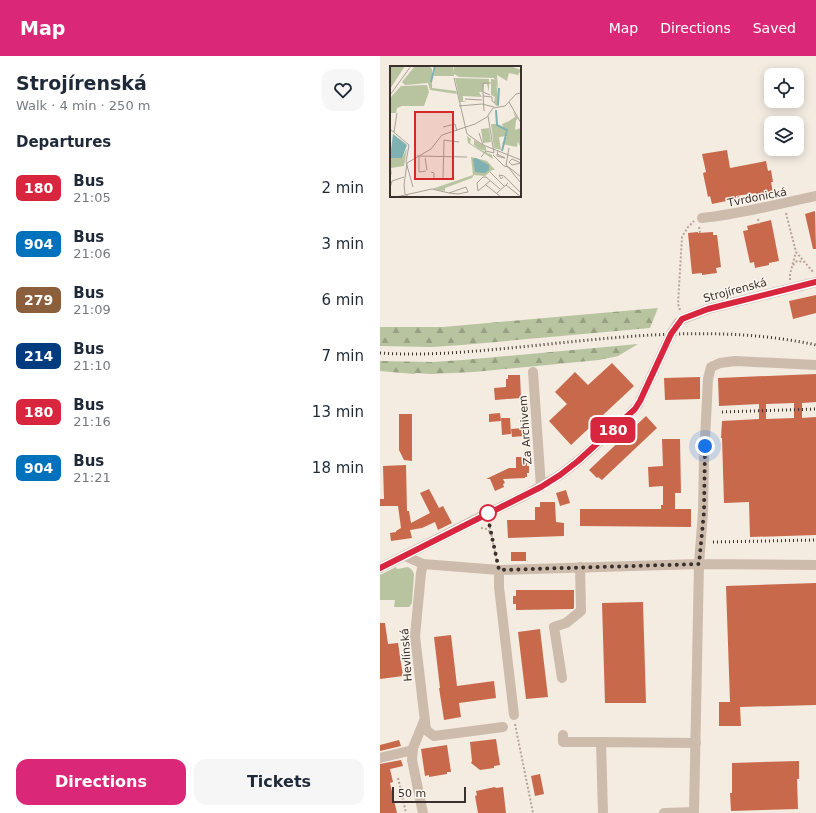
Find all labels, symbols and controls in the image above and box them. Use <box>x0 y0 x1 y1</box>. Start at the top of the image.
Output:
text: Map <box>20 17 65 39</box>
text: Map <box>609 20 638 36</box>
text: Directions <box>660 20 731 36</box>
text: Saved <box>753 20 796 36</box>
inset map <box>390 66 521 197</box>
map controls <box>764 68 804 156</box>
button: locate <box>764 68 804 108</box>
button: heart <box>322 69 364 111</box>
text: Strojírenská <box>16 72 147 94</box>
text: Walk · 4 min · 250 m <box>16 98 150 113</box>
button: layers <box>764 116 804 156</box>
text: Departures <box>16 133 111 151</box>
text: Bus <box>73 172 104 190</box>
text: 2 min <box>321 179 364 197</box>
text: 180 <box>24 180 53 196</box>
street label: Tvrdonická <box>725 185 788 210</box>
text: 21:05 <box>73 190 111 205</box>
text: Bus <box>73 228 104 246</box>
text: 3 min <box>321 235 364 253</box>
text: 904 <box>24 236 53 252</box>
text: 21:06 <box>73 246 111 261</box>
street label: Strojírenská <box>702 276 768 305</box>
text: Bus <box>73 284 104 302</box>
text: 6 min <box>321 291 364 309</box>
text: 279 <box>24 292 53 308</box>
text: 21:09 <box>73 302 111 317</box>
text: Bus <box>73 340 104 358</box>
text: 7 min <box>321 347 364 365</box>
text: 214 <box>24 348 53 364</box>
text: 21:10 <box>73 358 111 373</box>
street label: Za Archivem <box>517 395 534 465</box>
text: Bus <box>73 396 104 414</box>
text: 13 min <box>312 403 364 421</box>
text: 180 <box>24 404 53 420</box>
text: 21:16 <box>73 414 111 429</box>
line badge: 180 <box>590 417 636 443</box>
text: 180 <box>598 422 628 438</box>
your location <box>695 436 715 456</box>
text: Bus <box>73 452 104 470</box>
text: 18 min <box>312 459 364 477</box>
text: 904 <box>24 460 53 476</box>
text: 21:21 <box>73 470 111 485</box>
unlabelled marker <box>479 504 497 522</box>
street label: Hevlínská <box>398 628 415 682</box>
button: Directions <box>16 759 186 805</box>
button: Tickets <box>194 759 364 805</box>
scale bar <box>392 785 466 804</box>
text: 50 m <box>398 787 426 800</box>

